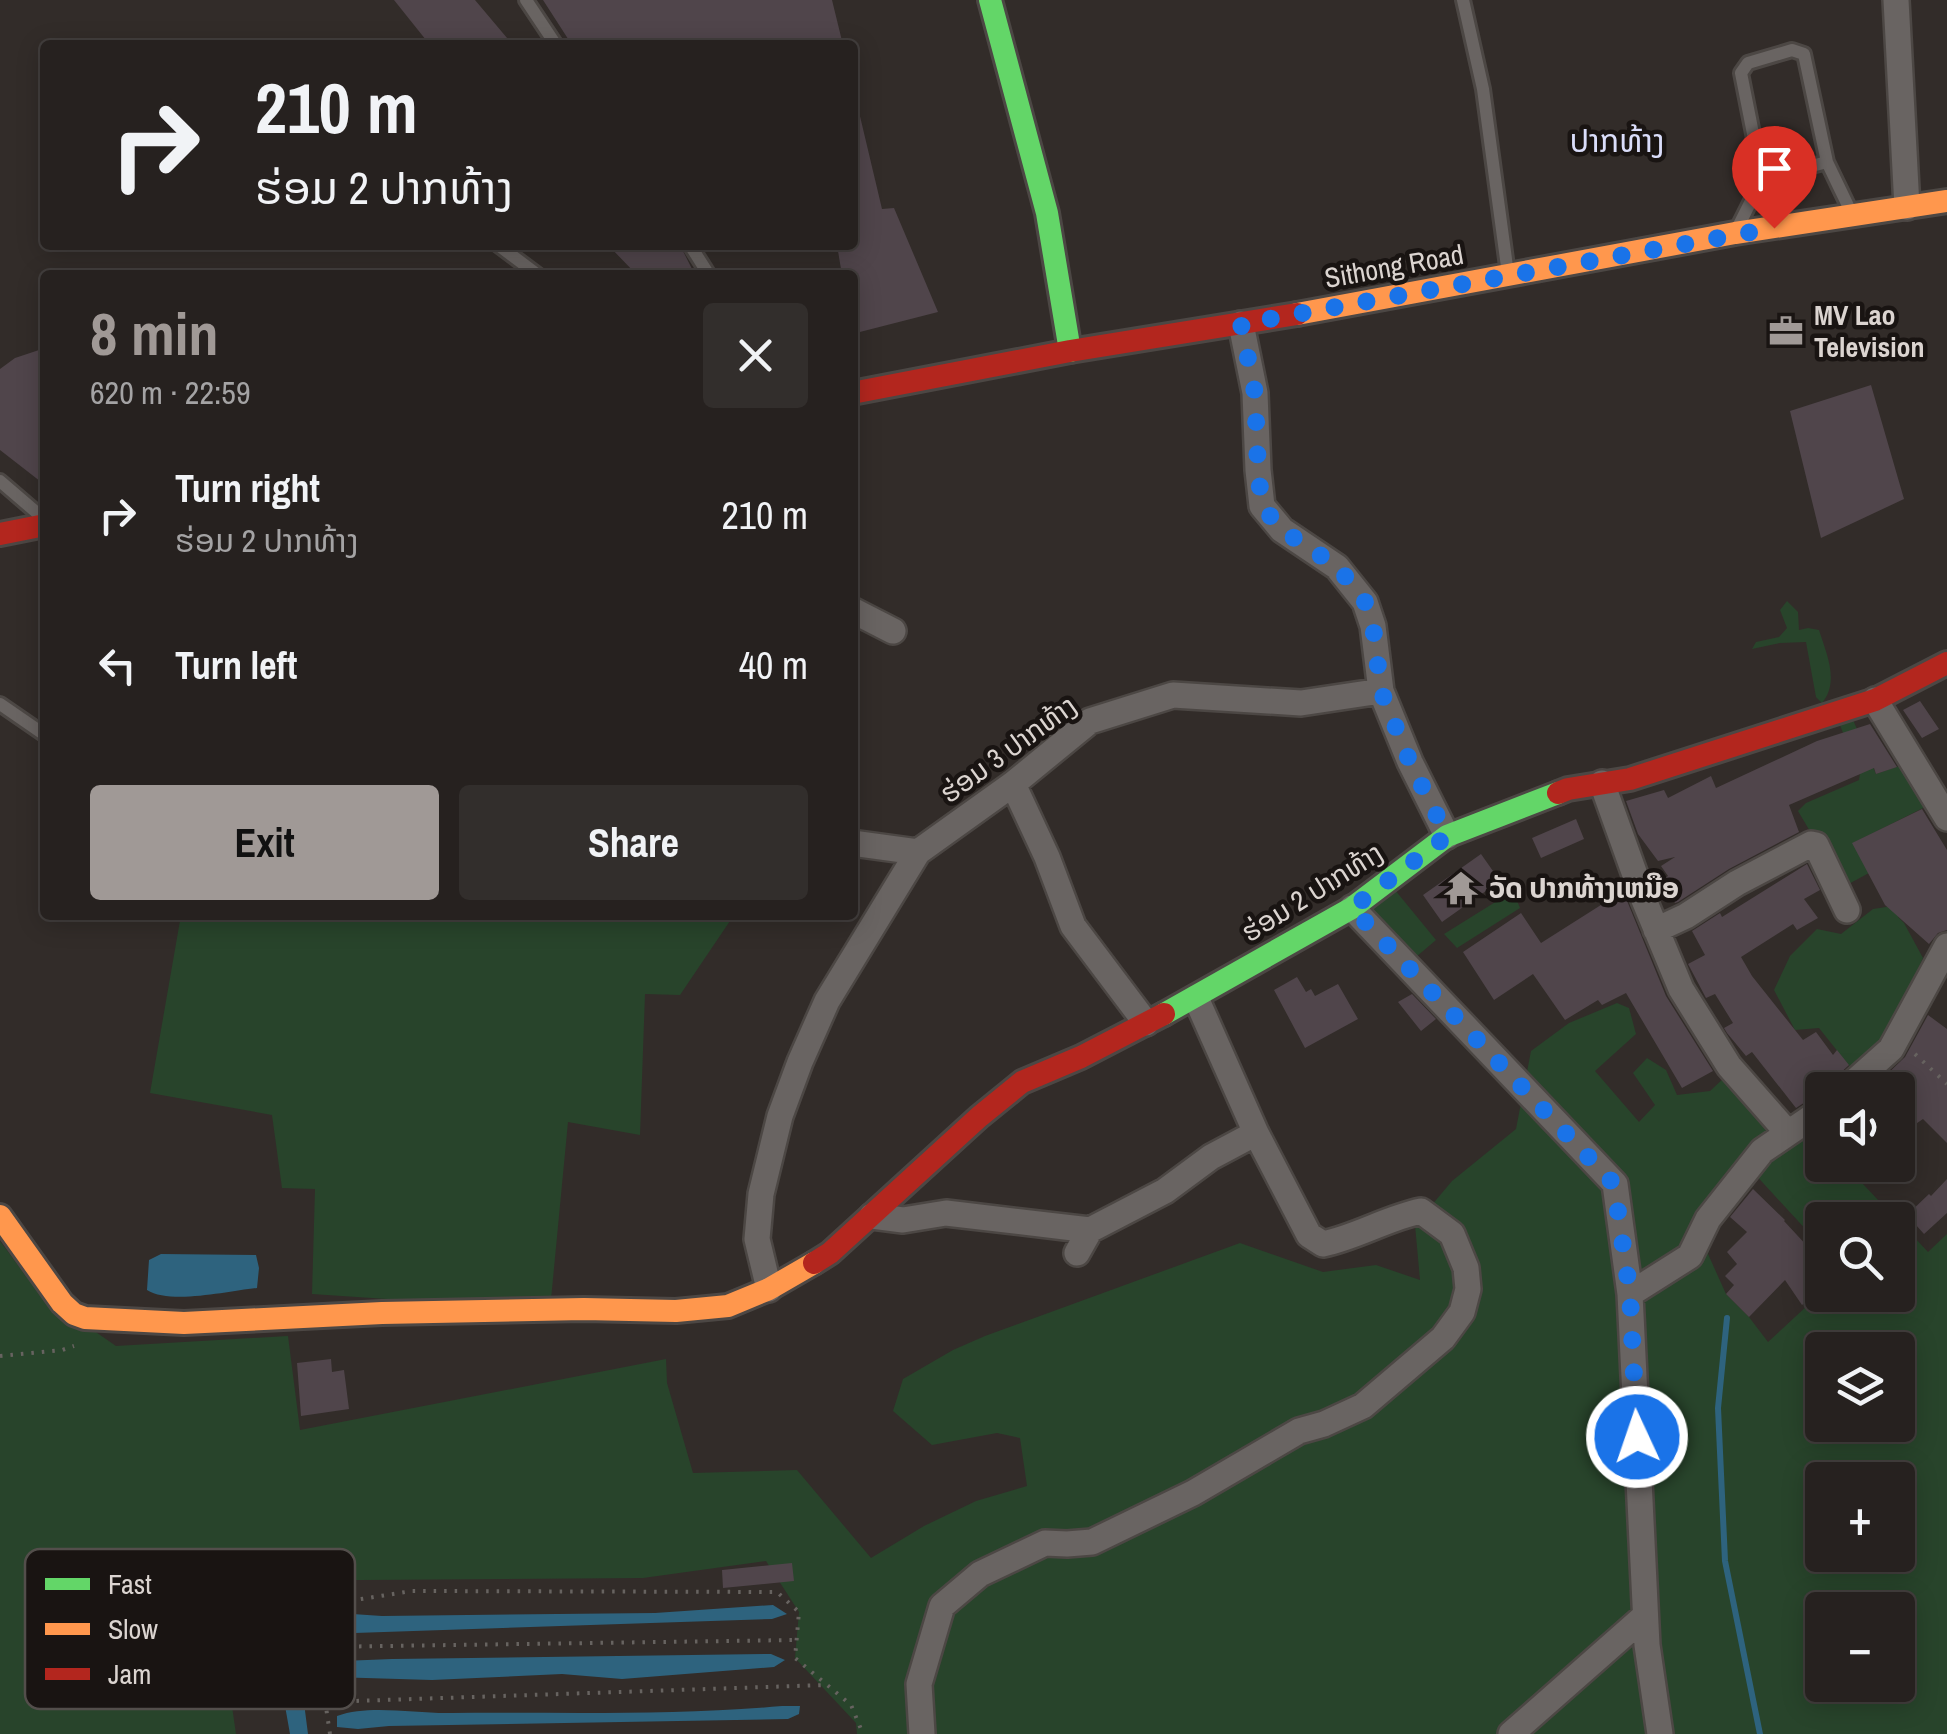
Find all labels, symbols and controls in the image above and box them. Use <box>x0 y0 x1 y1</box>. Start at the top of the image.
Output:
text: 210 m <box>255 61 418 155</box>
icon: right <box>90 80 220 210</box>
district label: ປາກທ້າງ <box>1569 119 1665 162</box>
pin <box>1732 126 1817 229</box>
icon: arrive <box>1747 141 1802 196</box>
text: ຮ່ອມ 2 ປາກທ້າງ <box>255 157 513 218</box>
street label: Sithong Road <box>1322 235 1466 297</box>
text: 8 min <box>90 293 219 374</box>
place label: MV Lao Television <box>1814 296 1925 366</box>
button: close <box>703 303 808 408</box>
office icon: MV Lao Television <box>1767 312 1805 350</box>
text: 620 m · 22:59 <box>90 371 250 414</box>
text: Turn right <box>175 463 320 514</box>
icon: right <box>90 488 145 543</box>
text: 210 m <box>721 490 808 541</box>
text: ຮ່ອມ 2 ປາກທ້າງ <box>175 519 359 562</box>
icon: left <box>90 638 145 693</box>
text: Turn left <box>175 640 297 691</box>
text: 40 m <box>739 640 808 691</box>
street label: ຮ່ອມ 3 ປາກທ້າງ <box>932 686 1084 812</box>
button: Exit <box>90 785 439 900</box>
button: Share <box>459 785 808 900</box>
street label: ຮ່ອມ 2 ປາກທ້າງ <box>1234 833 1390 951</box>
temple icon: ວັດ ປາກທ້າງເຫນືອ <box>1442 869 1480 907</box>
place label: ວັດ ປາກທ້າງເຫນືອ <box>1489 869 1679 907</box>
map controls <box>1805 1072 1915 1702</box>
button: sound <box>1805 1072 1915 1182</box>
button: search <box>1805 1202 1915 1312</box>
button: layers <box>1805 1332 1915 1442</box>
position arrow <box>1585 1385 1689 1489</box>
button: + <box>1805 1462 1915 1572</box>
legend <box>25 1549 355 1709</box>
text: Fast <box>108 1565 152 1603</box>
button: − <box>1805 1592 1915 1702</box>
text: Slow <box>108 1610 158 1648</box>
text: Jam <box>108 1655 151 1693</box>

